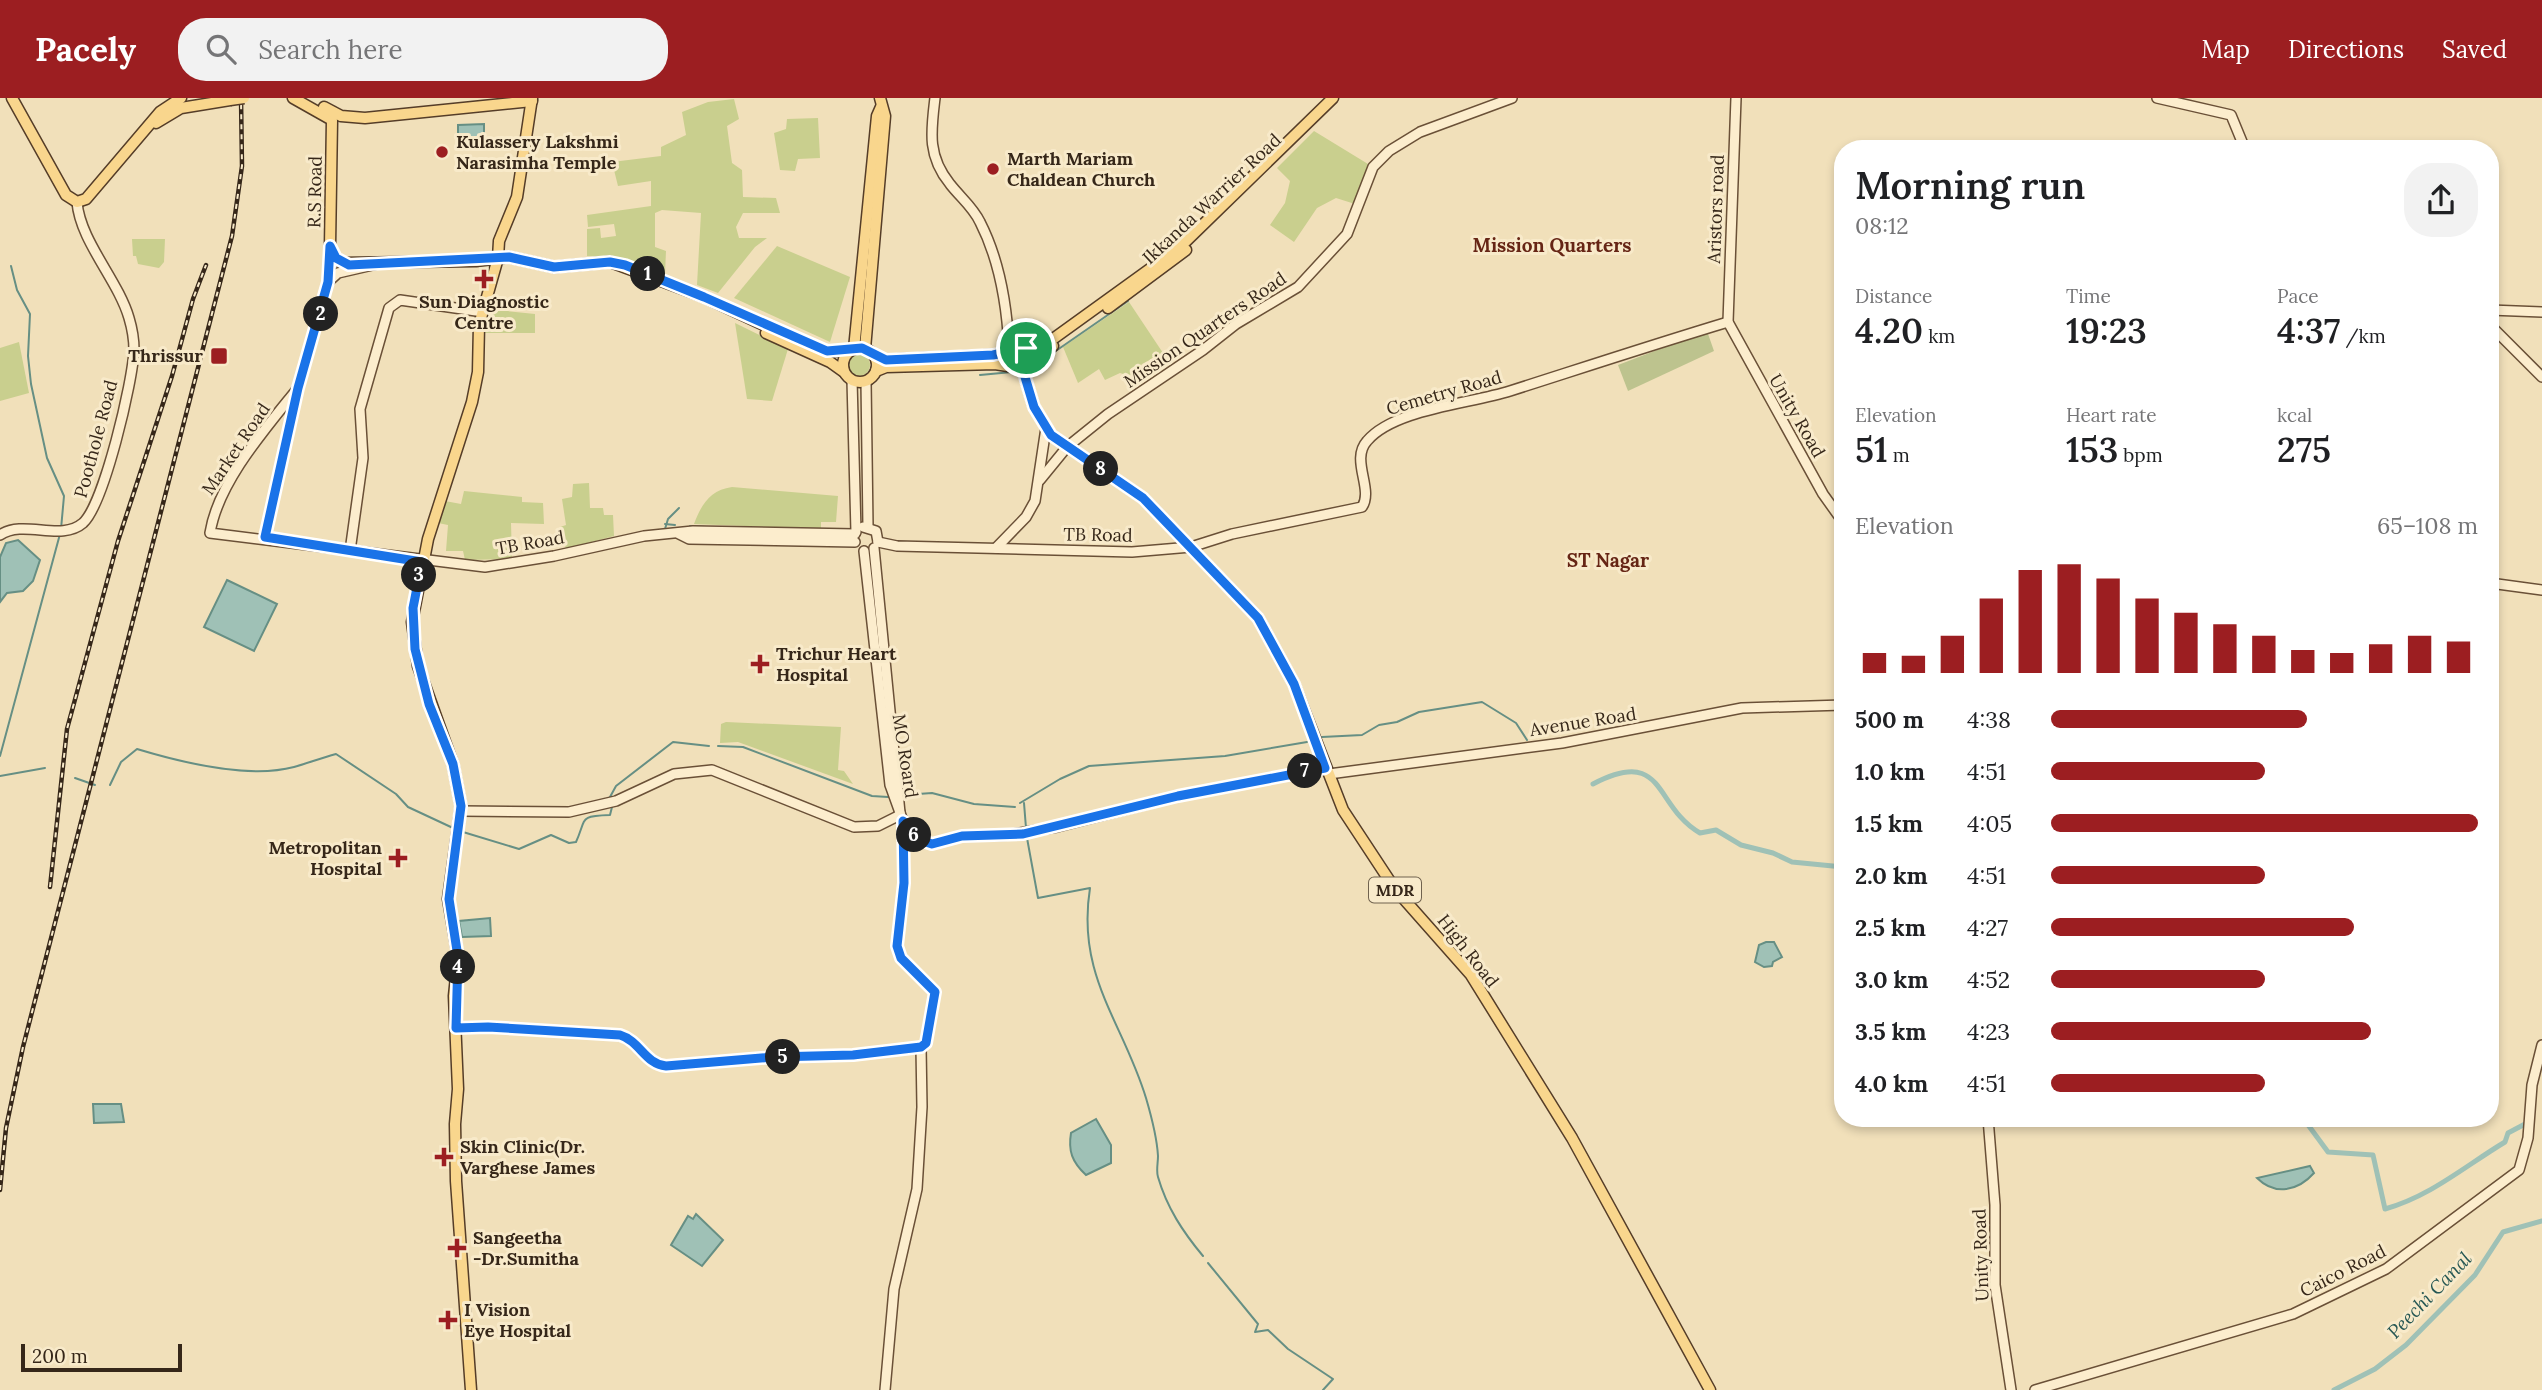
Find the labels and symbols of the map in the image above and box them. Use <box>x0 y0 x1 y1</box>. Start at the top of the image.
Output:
street label: Ikkanda Warrier Road <box>1137 128 1286 269</box>
place label: Kulassery Lakshmi Narasimha Temple <box>456 130 619 174</box>
marker: Kulassery Lakshmi Narasimha Temple <box>434 144 450 160</box>
place label: Marth Mariam Chaldean Church <box>1007 147 1155 191</box>
street label: Aristors road <box>1702 154 1729 265</box>
street label: R.S Road <box>302 155 327 228</box>
marker: Marth Mariam Chaldean Church <box>985 161 1001 177</box>
district label: Mission Quarters <box>1473 233 1631 257</box>
pin: 1 <box>630 256 666 292</box>
street label: Mission Quarters Road <box>1119 266 1291 393</box>
marker: Sun Diagnostic Centre <box>474 269 494 289</box>
place label: Sun Diagnostic Centre <box>419 290 550 334</box>
pin: 2 <box>304 296 338 332</box>
pin <box>996 318 1056 378</box>
place label: Thrissur <box>128 344 203 367</box>
marker: Thrissur <box>209 346 229 366</box>
street label: Cemetry Road <box>1383 365 1505 420</box>
street label: Unity Road <box>1764 370 1831 462</box>
street label: Poothole Road <box>69 377 122 500</box>
street label: Market Road <box>196 398 275 499</box>
pin: 8 <box>1084 452 1118 486</box>
street label: TB Road <box>1063 522 1133 547</box>
street label: TB Road <box>494 525 566 560</box>
district label: ST Nagar <box>1567 548 1649 572</box>
pin: 3 <box>402 558 436 592</box>
place label: Trichur Heart Hospital <box>776 642 897 686</box>
marker: Trichur Heart Hospital <box>750 654 770 674</box>
street label: Avenue Road <box>1527 702 1638 741</box>
street label: MO Roard <box>887 712 924 800</box>
pin: 7 <box>1288 754 1322 788</box>
pin: 6 <box>897 818 932 852</box>
place label: Metropolitan Hospital <box>268 836 383 880</box>
marker: Metropolitan Hospital <box>388 848 408 868</box>
road number: MDR <box>1369 877 1421 902</box>
street label: High Road <box>1433 909 1504 992</box>
pin: 4 <box>440 950 476 984</box>
pin: 5 <box>766 1040 800 1074</box>
place label: Skin Clinic(Dr. Varghese James <box>460 1135 595 1179</box>
marker: Skin Clinic(Dr. Varghese James <box>434 1147 454 1167</box>
street label: Unity Road <box>1967 1208 1994 1302</box>
place label: Sangeetha -Dr.Sumitha <box>473 1226 579 1270</box>
marker: Sangeetha -Dr.Sumitha <box>447 1238 467 1258</box>
street label: Caico Road <box>2296 1239 2390 1302</box>
water label: Peechi Canal <box>2382 1246 2477 1343</box>
place label: I Vision Eye Hospital <box>464 1298 572 1342</box>
marker: I Vision Eye Hospital <box>438 1310 458 1330</box>
scale bar <box>21 1341 182 1373</box>

